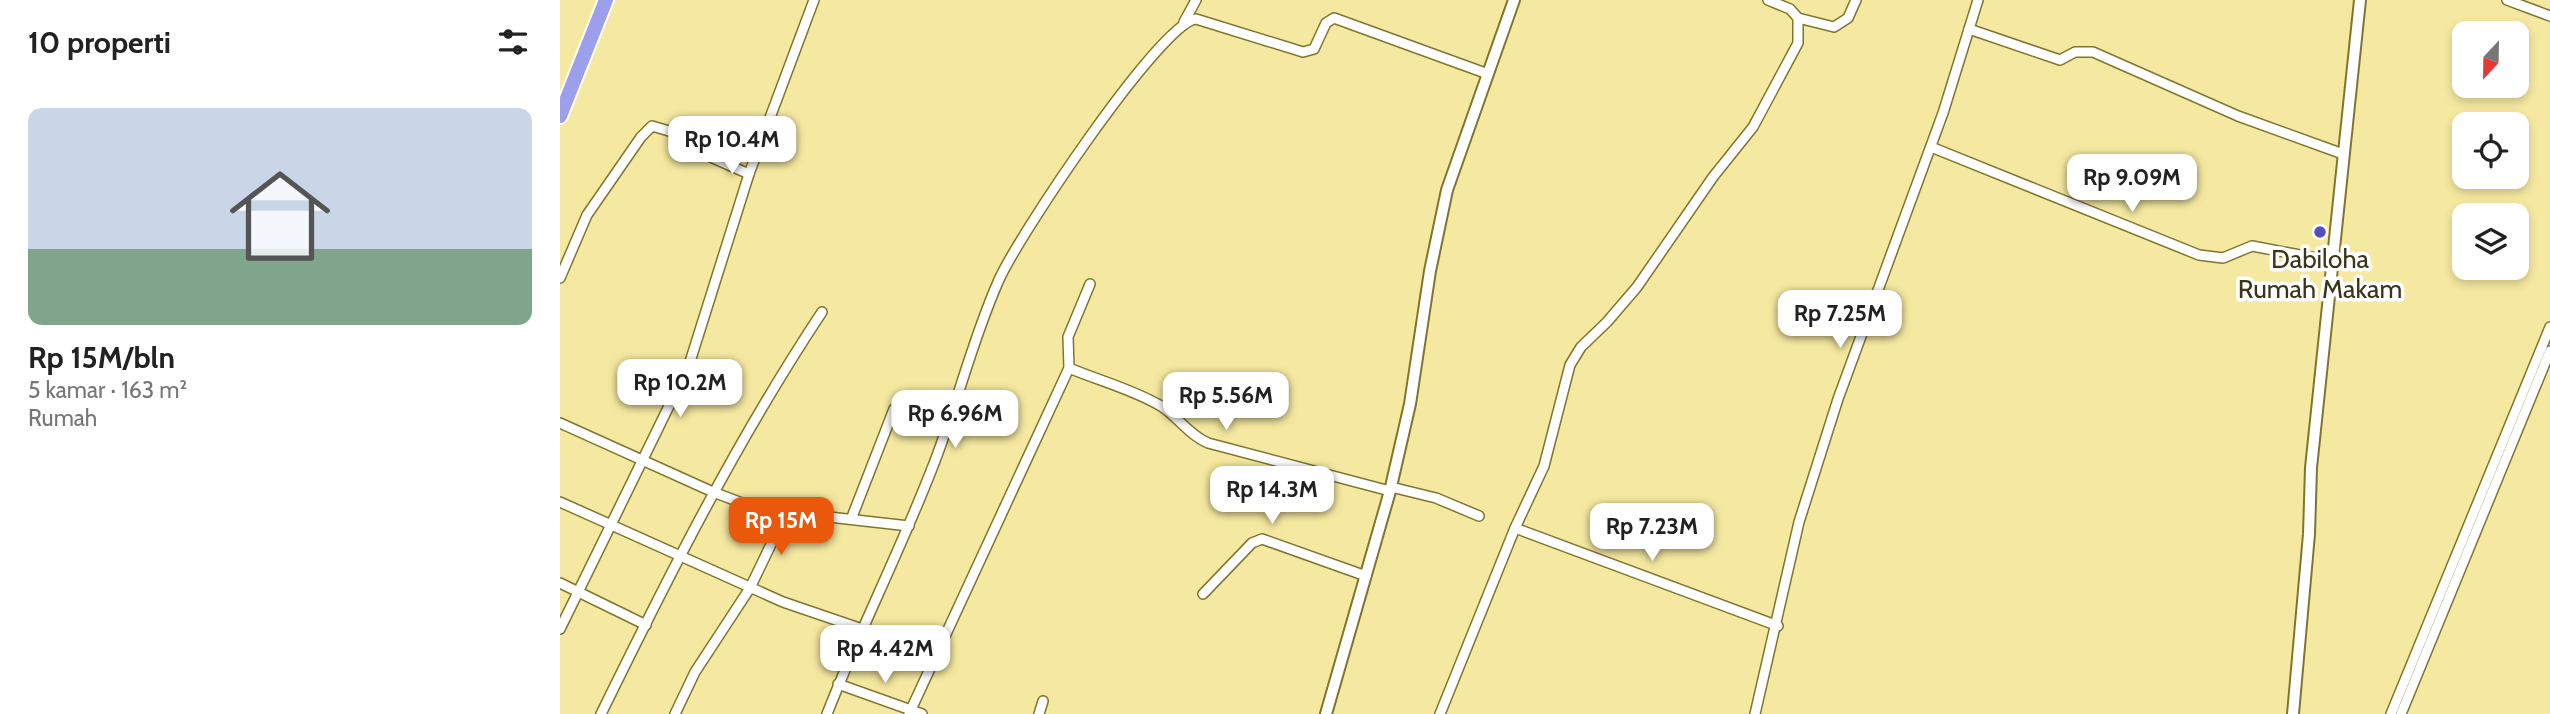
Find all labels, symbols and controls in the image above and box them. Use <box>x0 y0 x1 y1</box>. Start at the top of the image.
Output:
north arrow <box>2452 21 2529 98</box>
map controls <box>2452 21 2529 280</box>
icon: filters <box>494 23 532 61</box>
text: 10 properti <box>28 24 171 61</box>
button: locate <box>2452 112 2529 189</box>
pin: Rp 10.4M <box>660 116 804 176</box>
text: Rp 10.4M <box>684 125 780 153</box>
icon: home <box>217 153 343 279</box>
pin: Rp 9.09M <box>2060 154 2204 214</box>
text: Rp 9.09M <box>2083 163 2181 191</box>
button: layers <box>2452 203 2529 280</box>
marker: Dabiloha Rumah Makam <box>2312 224 2328 240</box>
place label: Dabiloha Rumah Makam <box>2238 243 2402 305</box>
pin: Rp 7.25M <box>1768 290 1912 350</box>
text: Rp 7.25M <box>1794 299 1886 327</box>
text: Rp 15M/bln <box>28 339 175 376</box>
pin: Rp 10.2M <box>608 360 752 419</box>
text: Rp 10.2M <box>633 368 727 396</box>
pin: Rp 5.56M <box>1154 372 1298 432</box>
text: 5 kamar · 163 m² <box>28 376 187 404</box>
text: Rp 5.56M <box>1179 381 1273 409</box>
pin: Rp 6.96M <box>883 391 1027 450</box>
text: Rp 6.96M <box>907 399 1003 427</box>
text: Rumah <box>28 404 97 432</box>
pin: Rp 14.3M <box>1200 466 1344 526</box>
text: Rp 14.3M <box>1226 475 1318 503</box>
pin: Rp 15M <box>724 498 838 557</box>
pin: Rp 7.23M <box>1580 504 1724 563</box>
text: Rp 15M <box>745 506 817 534</box>
text: Rp 7.23M <box>1606 512 1698 540</box>
pin: Rp 4.42M <box>813 626 957 685</box>
text: Rp 4.42M <box>836 634 934 662</box>

